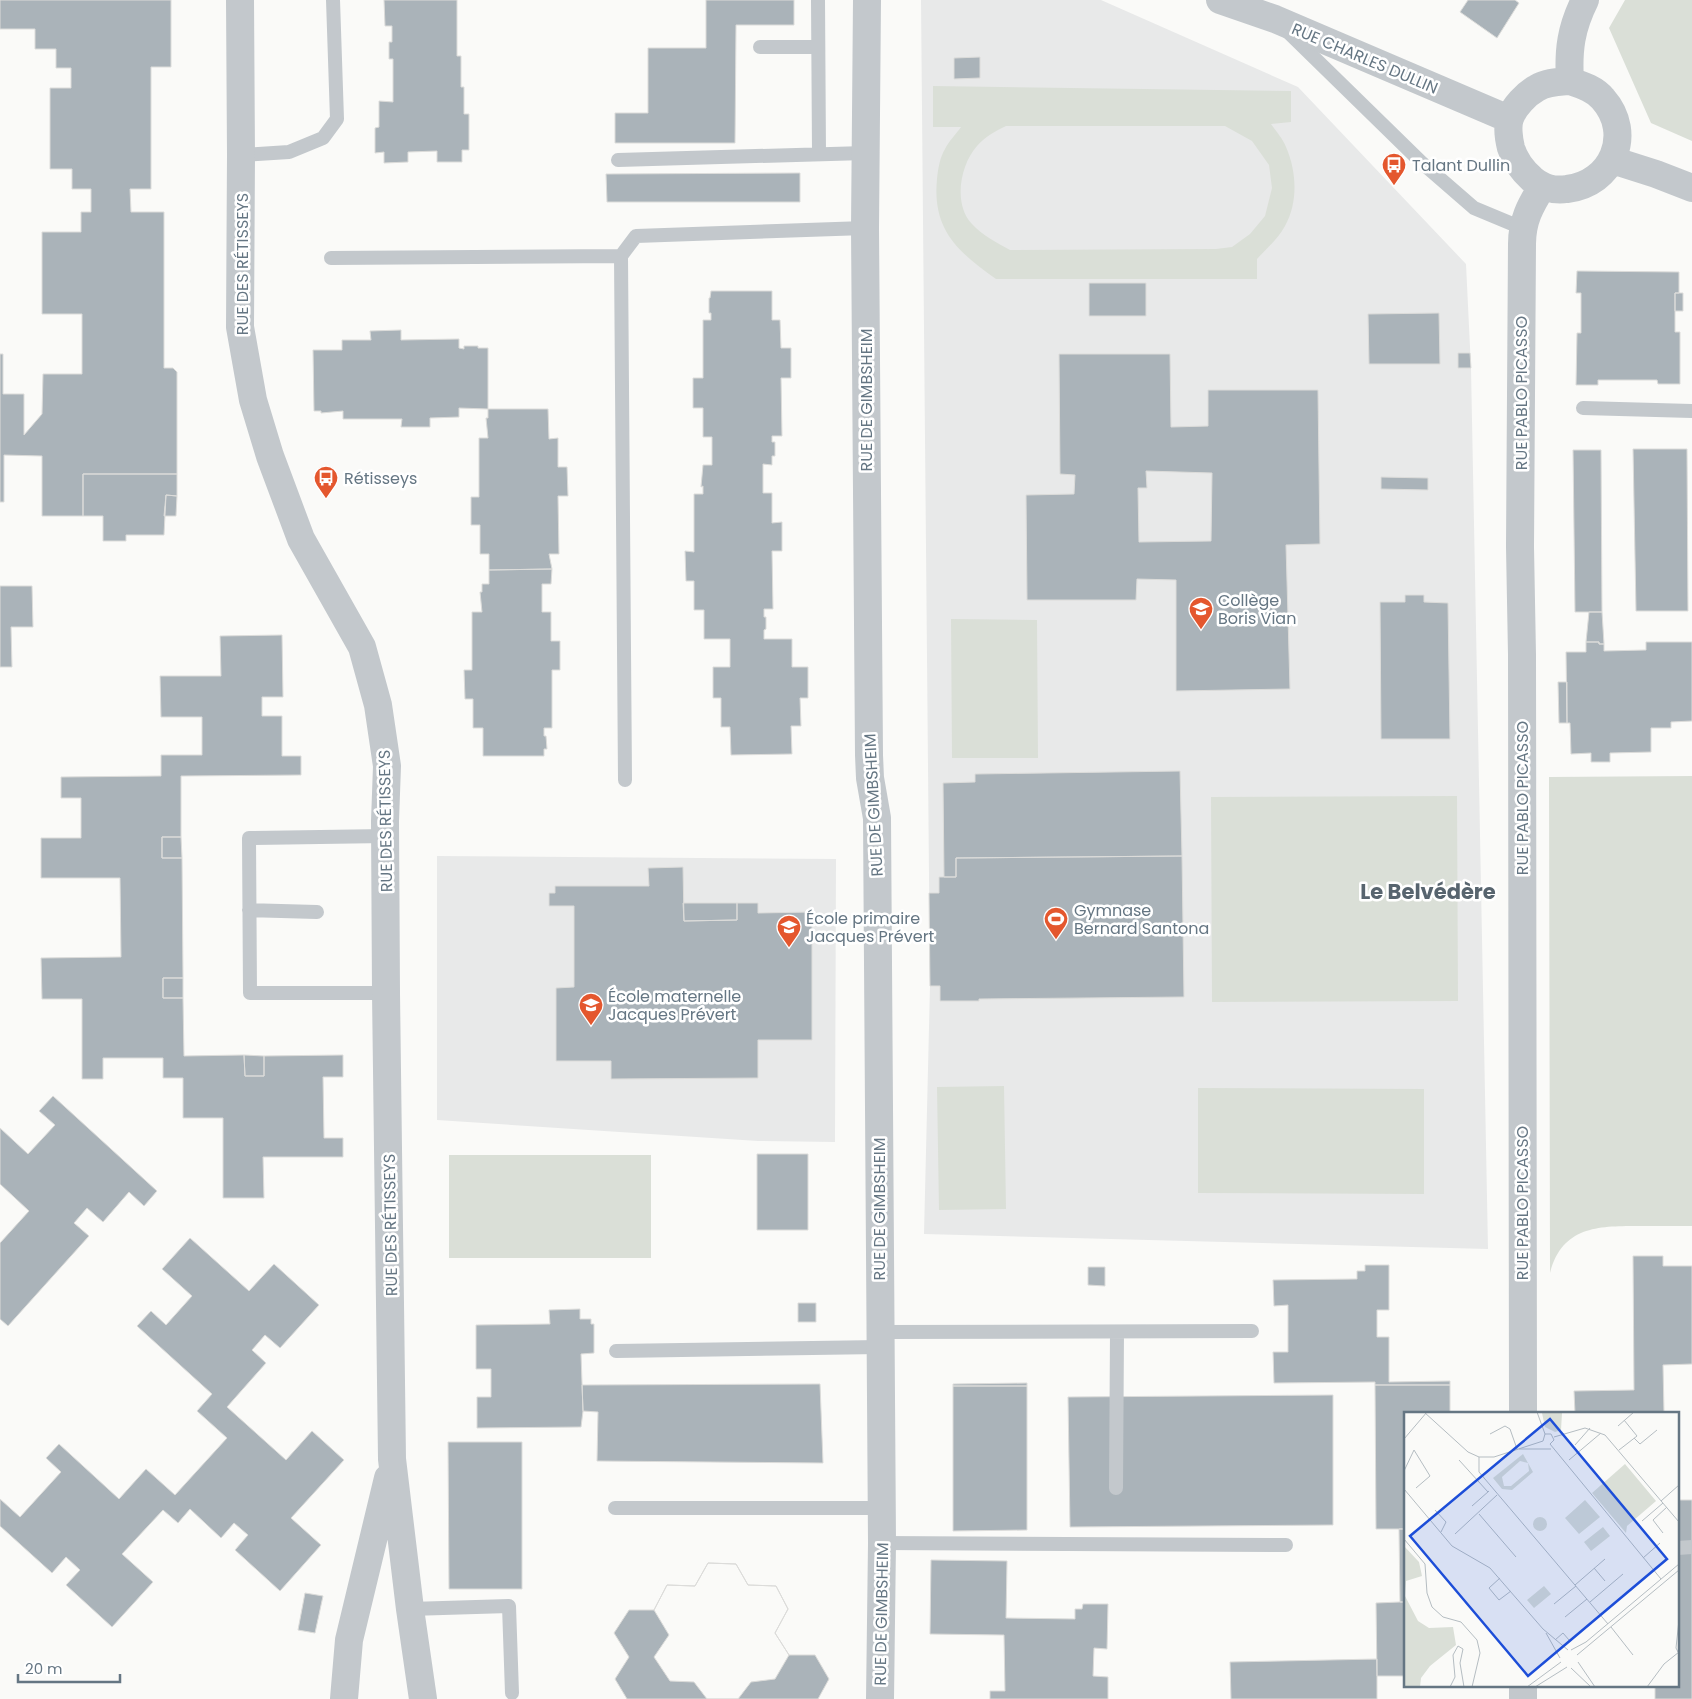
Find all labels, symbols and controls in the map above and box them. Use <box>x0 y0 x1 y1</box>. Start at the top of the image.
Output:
street label: RUE CHARLES DULLIN <box>1288 17 1441 100</box>
bus stop icon: Talant Dullin <box>1381 152 1407 186</box>
place label: Talant Dullin <box>1412 154 1510 177</box>
street label: RUE DES RÉTISSEYS <box>231 193 254 335</box>
street label: RUE PABLO PICASSO <box>1510 316 1533 470</box>
street label: RUE DE GIMBSHEIM <box>855 328 878 472</box>
bus stop icon: Rétisseys <box>313 465 339 499</box>
place label: Rétisseys <box>344 467 417 490</box>
place label: Collège Boris Vian <box>1218 589 1296 630</box>
school or university icon: Collège Boris Vian <box>1188 596 1214 630</box>
street label: RUE PABLO PICASSO <box>1511 721 1534 875</box>
street label: RUE DE GIMBSHEIM <box>858 733 889 877</box>
street label: RUE DES RÉTISSEYS <box>373 750 398 892</box>
district label: Le Belvédère <box>1360 877 1496 906</box>
place label: Gymnase Bernard Santona <box>1074 899 1209 940</box>
sports icon: Gymnase Bernard Santona <box>1043 906 1069 940</box>
place label: École primaire Jacques Prévert <box>806 907 935 948</box>
school or university icon: École primaire Jacques Prévert <box>776 914 802 948</box>
place label: École maternelle Jacques Prévert <box>608 985 741 1026</box>
school or university icon: École maternelle Jacques Prévert <box>578 992 604 1026</box>
street label: RUE PABLO PICASSO <box>1511 1126 1534 1280</box>
street label: RUE DE GIMBSHEIM <box>868 1137 891 1281</box>
street label: RUE DES RÉTISSEYS <box>378 1154 403 1296</box>
inset map <box>1404 1412 1680 1686</box>
street label: RUE DE GIMBSHEIM <box>869 1542 894 1686</box>
scale bar <box>18 1652 120 1684</box>
text: 20 m <box>25 1658 63 1679</box>

